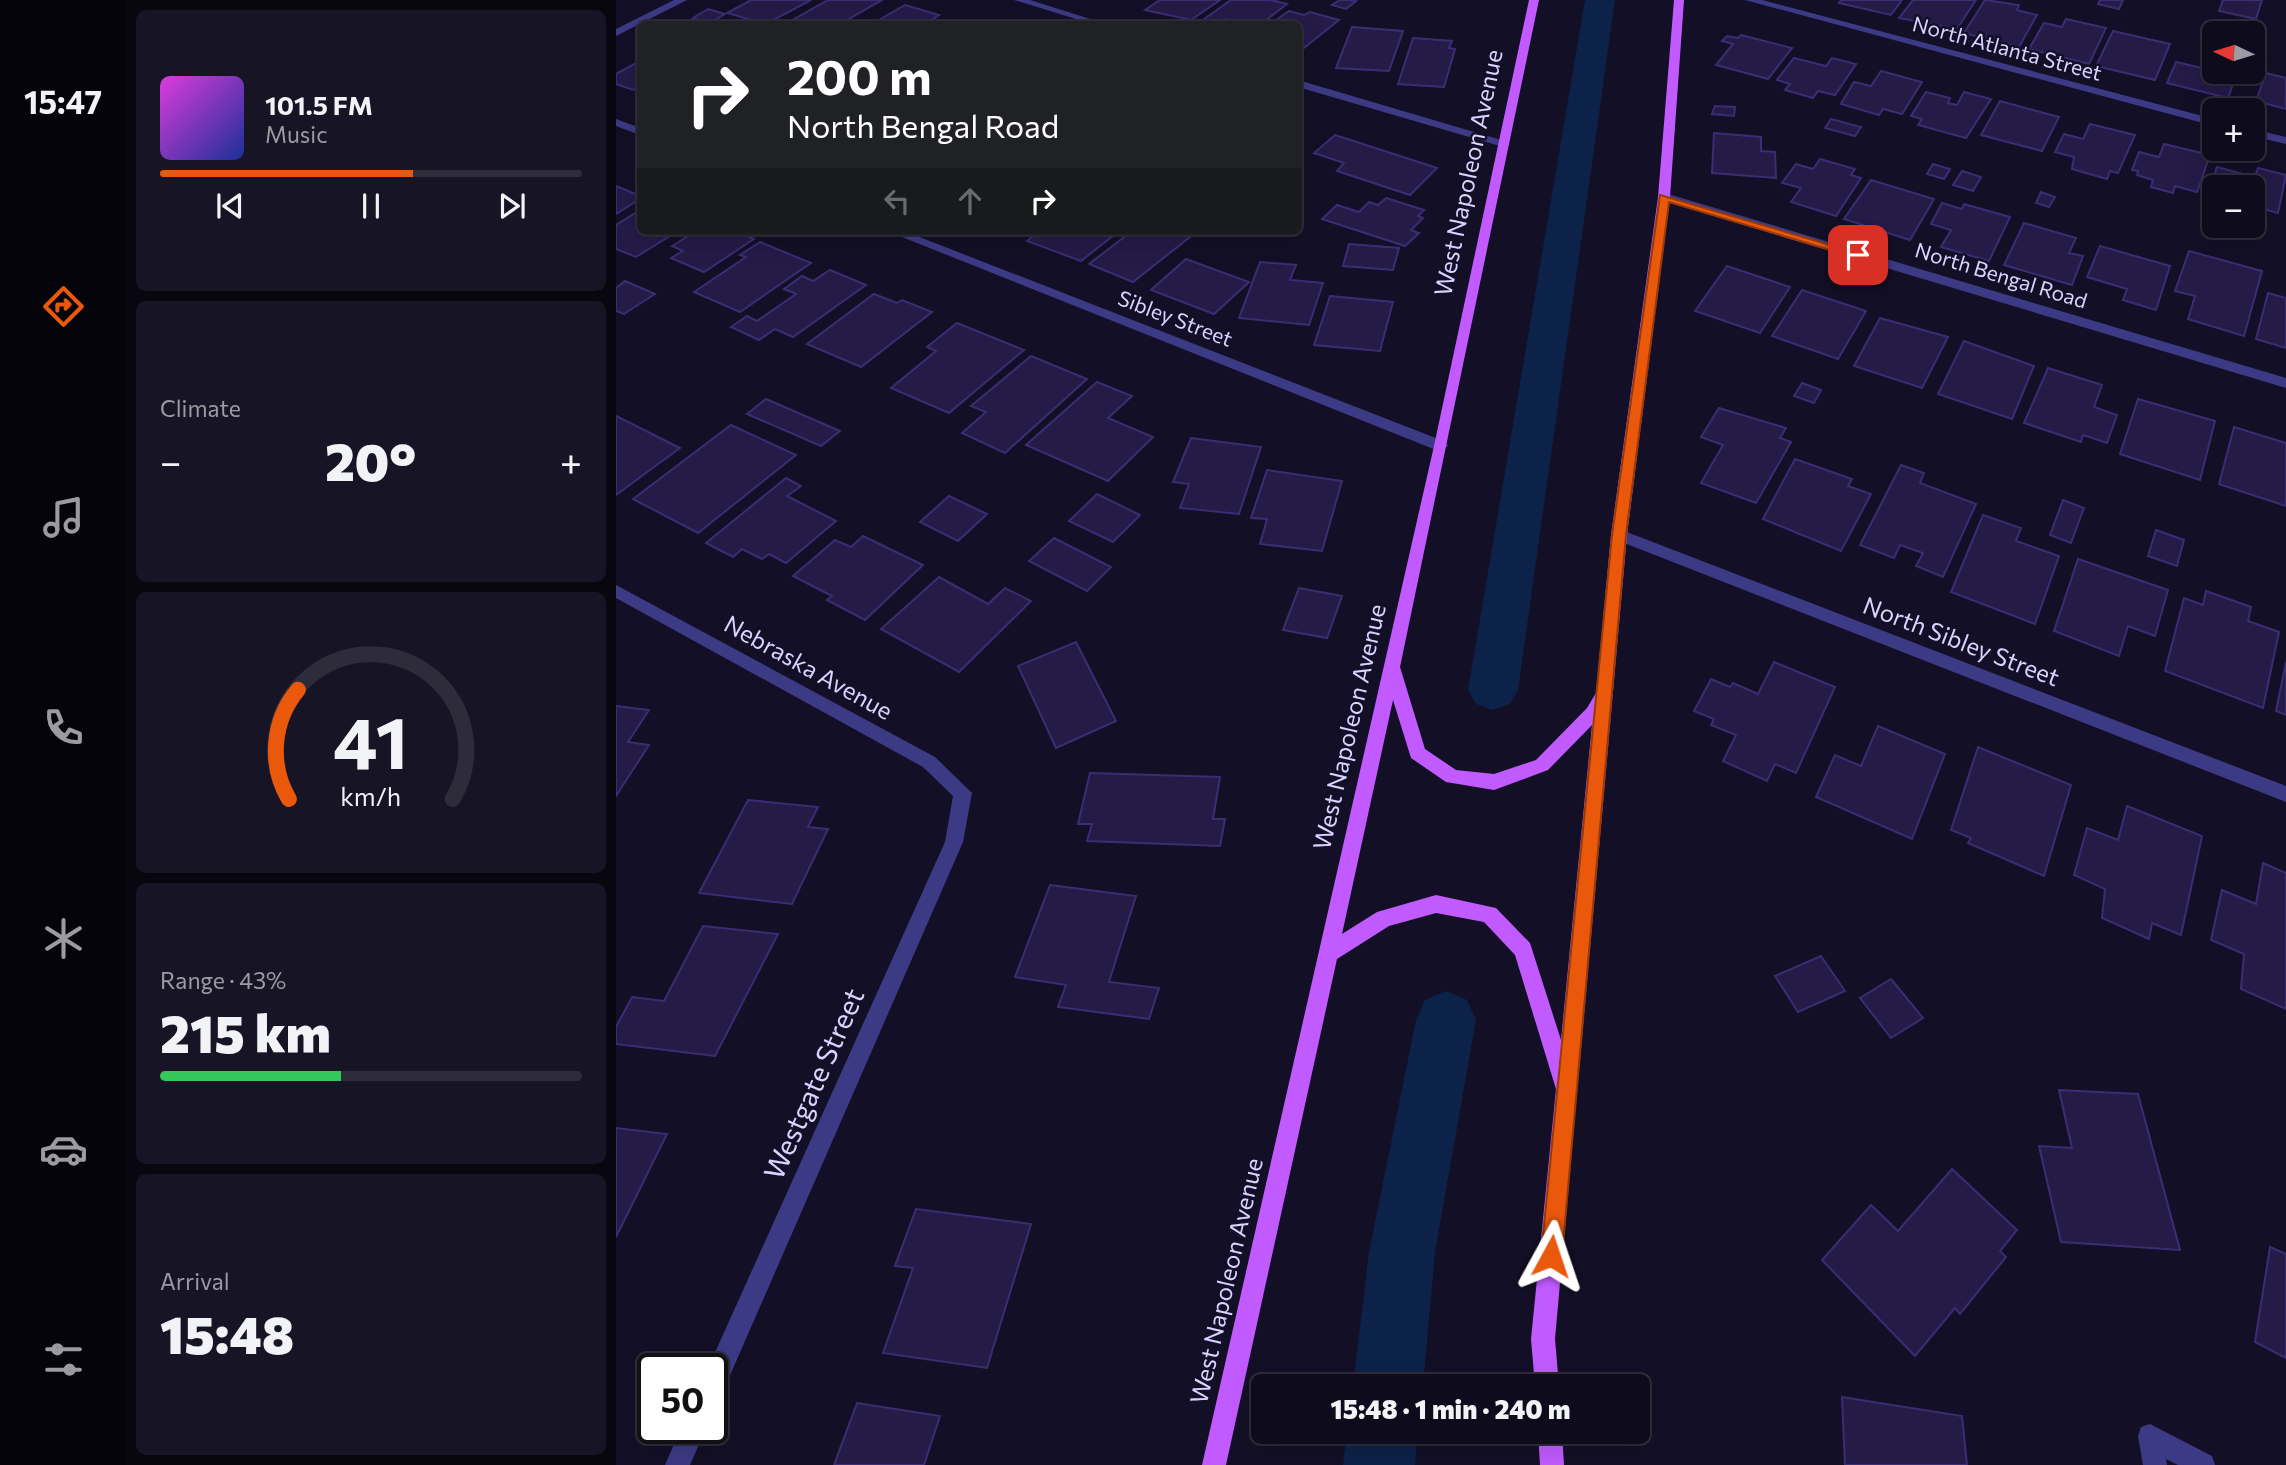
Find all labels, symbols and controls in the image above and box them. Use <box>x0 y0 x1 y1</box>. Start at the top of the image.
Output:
street label: North Atlanta Street <box>1910 10 2105 85</box>
north arrow <box>2202 21 2264 84</box>
map controls <box>2202 21 2265 238</box>
text: 200 m <box>787 45 932 105</box>
street label: West Napoleon Avenue <box>1427 47 1508 299</box>
icon: right <box>672 49 763 140</box>
text: 15:47 <box>24 81 102 121</box>
text: 101.5 FM <box>265 89 373 120</box>
button: + <box>2202 98 2265 161</box>
text: North Bengal Road <box>787 105 1059 145</box>
text: Music <box>265 120 328 148</box>
button: − <box>2202 175 2265 238</box>
icon: left <box>878 182 916 220</box>
icon: ahead <box>951 182 989 220</box>
icon: right <box>1024 182 1062 220</box>
icon: previous <box>211 187 249 225</box>
icon: pause <box>352 187 390 225</box>
icon: next <box>493 187 531 225</box>
pin <box>1828 225 1888 285</box>
icon: arrive <box>1839 236 1877 274</box>
street label: North Bengal Road <box>1912 236 2091 313</box>
icon: directions <box>39 282 88 331</box>
street label: Sibley Street <box>1115 284 1236 351</box>
text: Climate <box>160 394 241 422</box>
text: 20° <box>325 428 416 492</box>
text: − <box>160 437 182 484</box>
text: + <box>560 437 582 484</box>
icon: music <box>39 493 88 542</box>
street label: North Sibley Street <box>1859 590 2064 691</box>
street label: West Napoleon Avenue <box>1306 601 1391 852</box>
street label: Nebraska Avenue <box>720 608 898 725</box>
text: 41 <box>333 695 409 784</box>
icon: phone <box>39 703 88 752</box>
text: km/h <box>341 780 401 810</box>
icon: climate <box>39 914 88 963</box>
text: Range · 43% <box>160 966 286 994</box>
street label: Westgate Street <box>756 983 870 1184</box>
text: 215 km <box>160 1000 331 1064</box>
icon: car <box>39 1125 88 1174</box>
street label: West Napoleon Avenue <box>1183 1155 1268 1406</box>
position arrow <box>1514 1219 1588 1293</box>
text: Arrival <box>160 1267 230 1295</box>
text: 15:48 <box>160 1301 294 1365</box>
icon: filters <box>39 1335 88 1384</box>
speed limit sign: 50 <box>637 1353 728 1444</box>
text: 15:48 · 1 min · 240 m <box>1331 1393 1570 1424</box>

